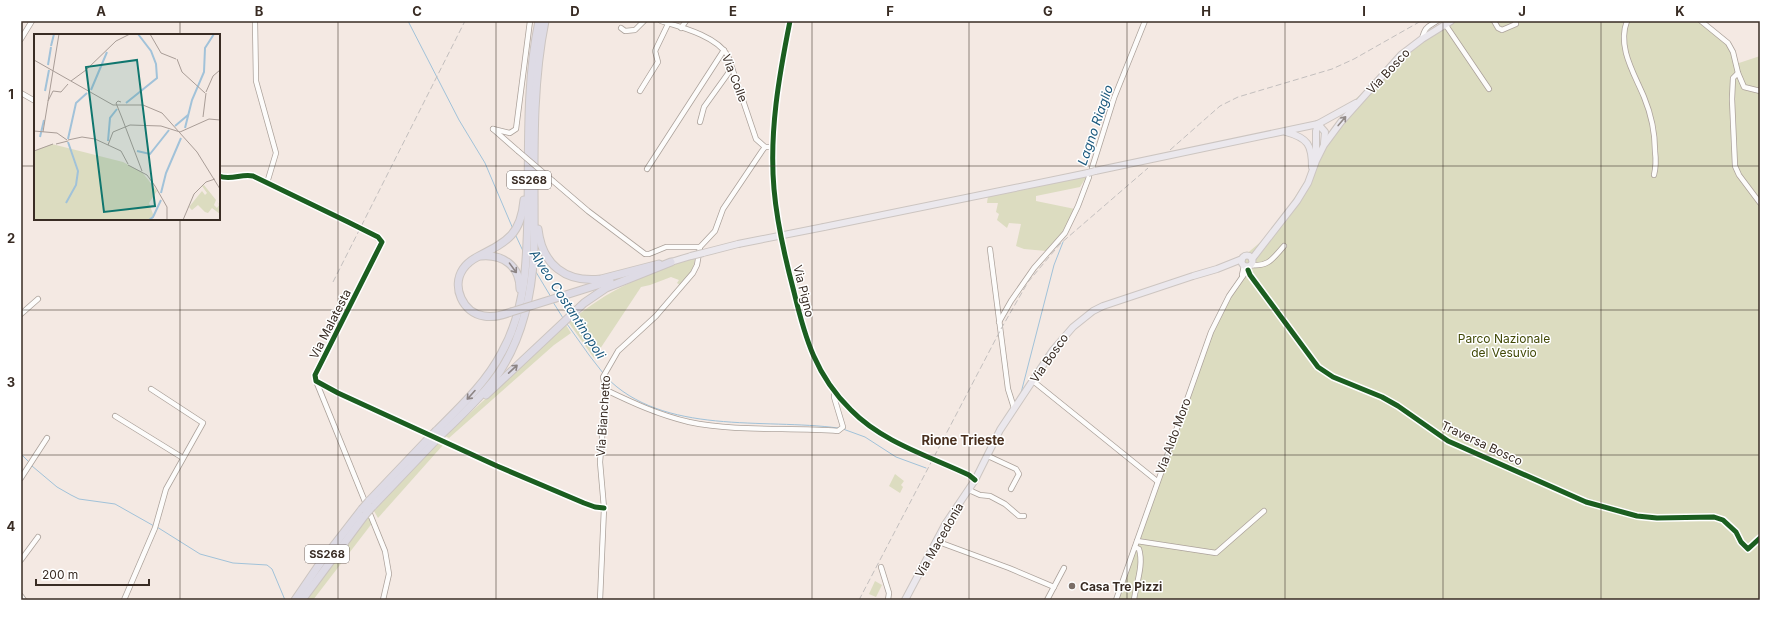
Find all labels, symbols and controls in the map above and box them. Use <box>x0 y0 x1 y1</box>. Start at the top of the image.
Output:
text: A <box>96 3 106 19</box>
text: B <box>255 3 264 19</box>
text: C <box>412 3 422 19</box>
text: D <box>570 3 580 19</box>
text: E <box>729 3 737 19</box>
text: F <box>886 3 894 19</box>
text: G <box>1043 3 1053 19</box>
text: H <box>1201 3 1211 19</box>
text: I <box>1362 3 1366 19</box>
text: J <box>1518 3 1526 19</box>
text: K <box>1675 3 1685 19</box>
inset map <box>34 34 220 220</box>
street label: Via Bosco <box>1363 45 1413 97</box>
street label: Via Colle <box>719 52 751 104</box>
water label: Lagno Riaglio <box>1074 82 1116 167</box>
text: 1 <box>8 86 14 102</box>
one-way arrow <box>1337 116 1346 126</box>
road number: SS268 <box>507 171 551 189</box>
text: 2 <box>7 230 15 246</box>
water label: Alveo Costantinopoli <box>526 246 610 362</box>
one-way arrow <box>509 263 517 274</box>
street label: Via Pigno <box>790 263 818 319</box>
street label: Via Malatesta <box>306 287 354 361</box>
street label: Via Bosco <box>1027 330 1071 386</box>
park label: Parco Nazionale del Vesuvio <box>1458 331 1550 360</box>
one-way arrow <box>508 365 518 374</box>
text: 3 <box>7 374 15 390</box>
street label: Via Bianchetto <box>593 375 613 457</box>
one-way arrow <box>466 390 476 400</box>
street label: Via Aldo Moro <box>1152 396 1194 476</box>
street label: Traversa Bosco <box>1439 418 1525 468</box>
district label: Rione Trieste <box>921 432 1005 448</box>
street label: Via Macedonia <box>912 500 966 580</box>
text: 4 <box>7 518 16 534</box>
road number: SS268 <box>305 545 349 563</box>
scale bar <box>36 561 149 587</box>
text: 200 m <box>42 567 78 582</box>
place label: Casa Tre Pizzi <box>1080 579 1162 594</box>
marker: Casa Tre Pizzi <box>1067 581 1077 591</box>

